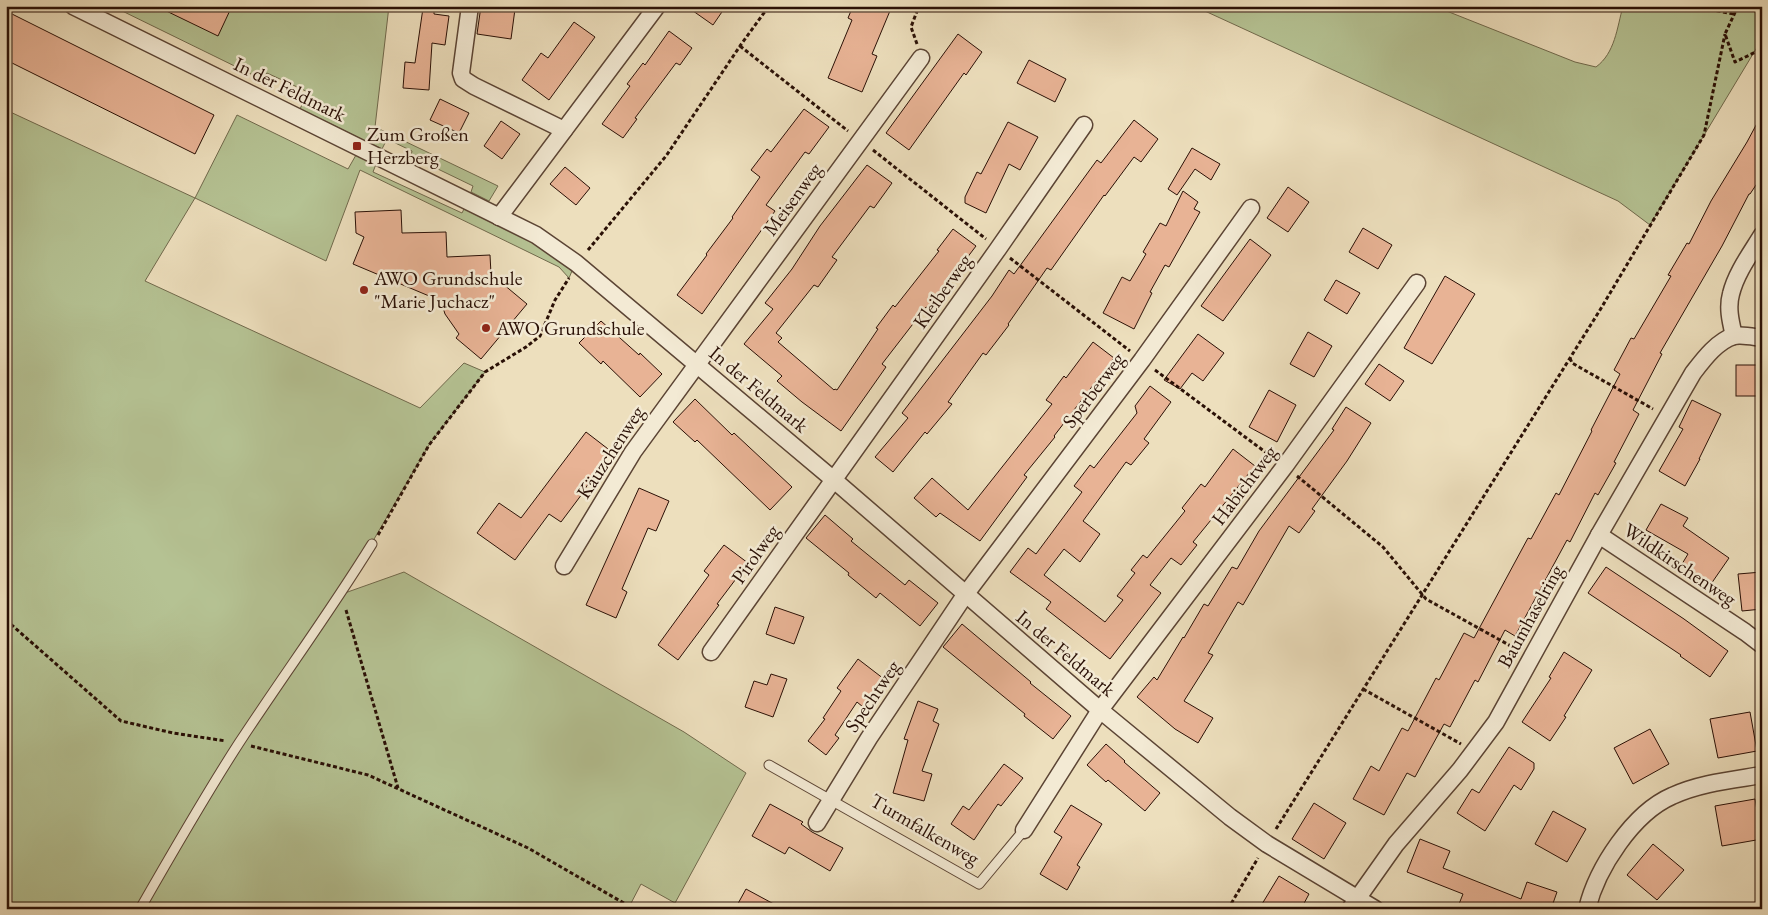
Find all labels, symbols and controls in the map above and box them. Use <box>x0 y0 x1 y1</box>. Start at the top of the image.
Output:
street label: In der Feldmark <box>230 51 351 128</box>
place label: Zum Großen Herzberg <box>367 121 469 170</box>
marker: Zum Großen Herzberg <box>351 140 363 152</box>
street label: Meisenweg <box>757 157 827 241</box>
street label: Kleiberweg <box>907 248 977 334</box>
place label: AWO Grundschule "Marie Juchacz" <box>373 265 523 314</box>
marker: AWO Grundschule "Marie Juchacz" <box>358 284 370 296</box>
place label: AWO Grundschule <box>495 315 645 341</box>
marker: AWO Grundschule <box>480 322 492 334</box>
street label: In der Feldmark <box>704 340 815 439</box>
street label: Sperberweg <box>1056 347 1130 433</box>
street label: Käuzchenweg <box>570 400 650 503</box>
street label: Habichtweg <box>1205 439 1283 530</box>
street label: Wildkirschenweg <box>1618 517 1742 612</box>
street label: Pirolweg <box>725 519 785 589</box>
street label: Baumhaselring <box>1491 560 1569 672</box>
street label: In der Feldmark <box>1011 604 1122 703</box>
street label: Spechtweg <box>838 655 906 737</box>
street label: Turmfalkenweg <box>866 787 984 871</box>

